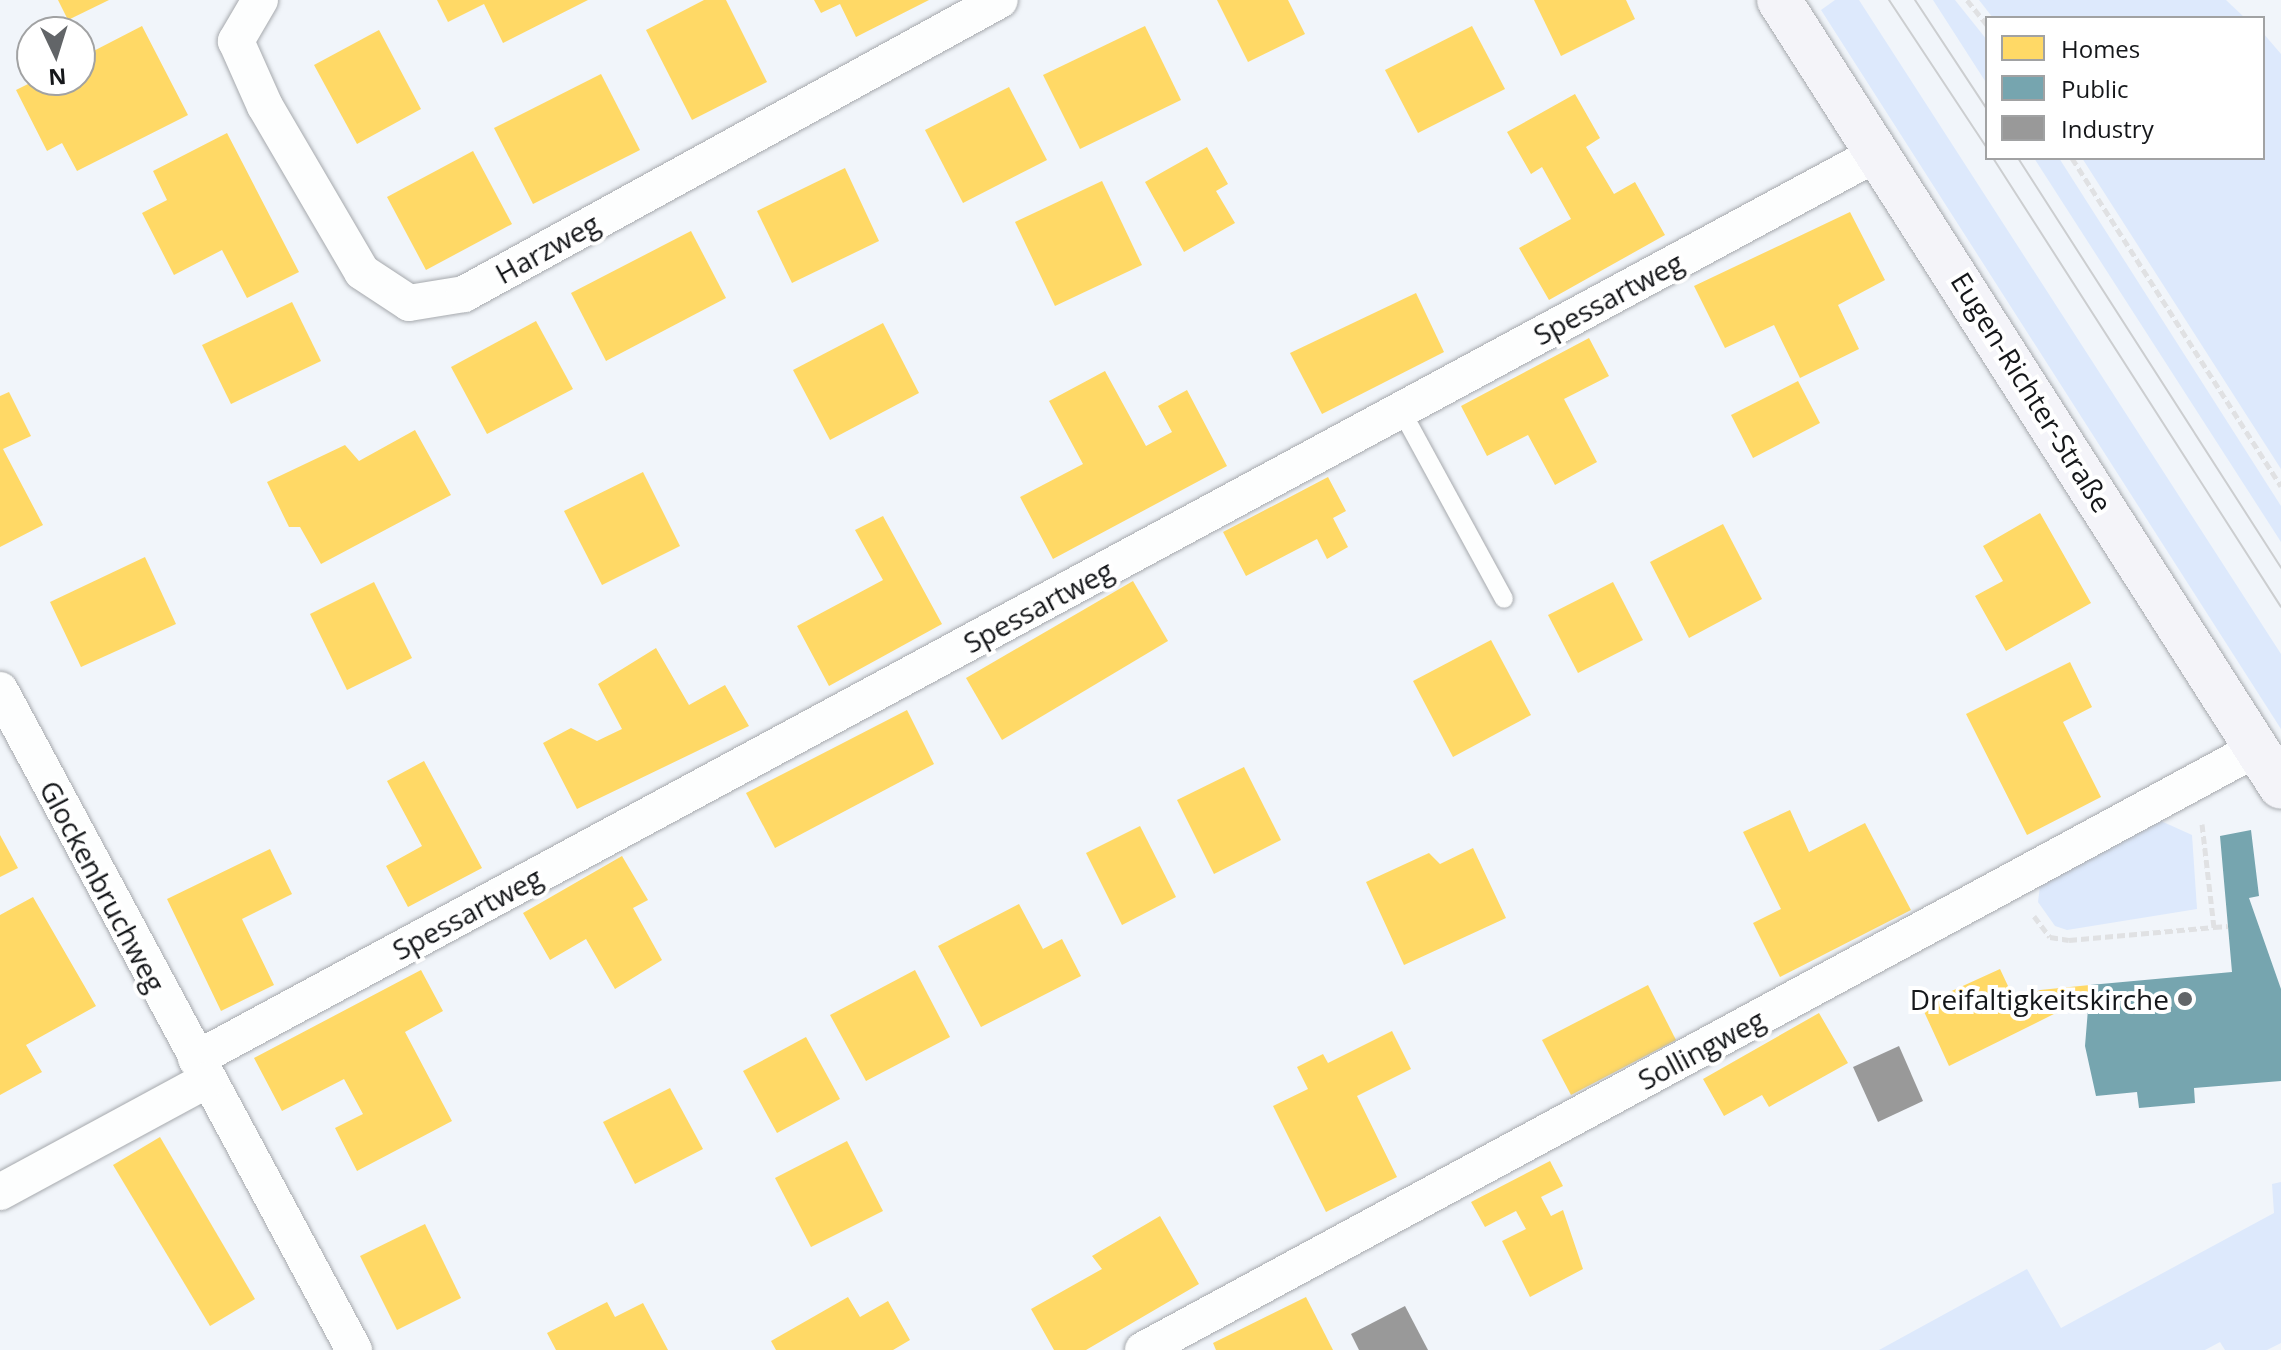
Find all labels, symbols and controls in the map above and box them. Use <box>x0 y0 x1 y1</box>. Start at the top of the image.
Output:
north arrow <box>16 16 96 96</box>
legend <box>1985 16 2265 160</box>
text: Homes <box>2061 32 2140 65</box>
text: N <box>48 62 68 94</box>
text: Public <box>2061 72 2128 105</box>
text: Industry <box>2061 112 2154 145</box>
street label: Harzweg <box>489 206 605 290</box>
street label: Spessartweg <box>1527 245 1689 351</box>
street label: Eugen-Richter-Straße <box>1945 266 2119 518</box>
street label: Spessartweg <box>957 553 1119 659</box>
street label: Glockenbruchweg <box>33 775 173 997</box>
street label: Spessartweg <box>386 860 548 966</box>
place label: Dreifaltigkeitskirche <box>1910 982 2169 1016</box>
marker: Dreifaltigkeitskirche <box>2176 990 2194 1008</box>
street label: Sollingweg <box>1632 1002 1770 1096</box>

